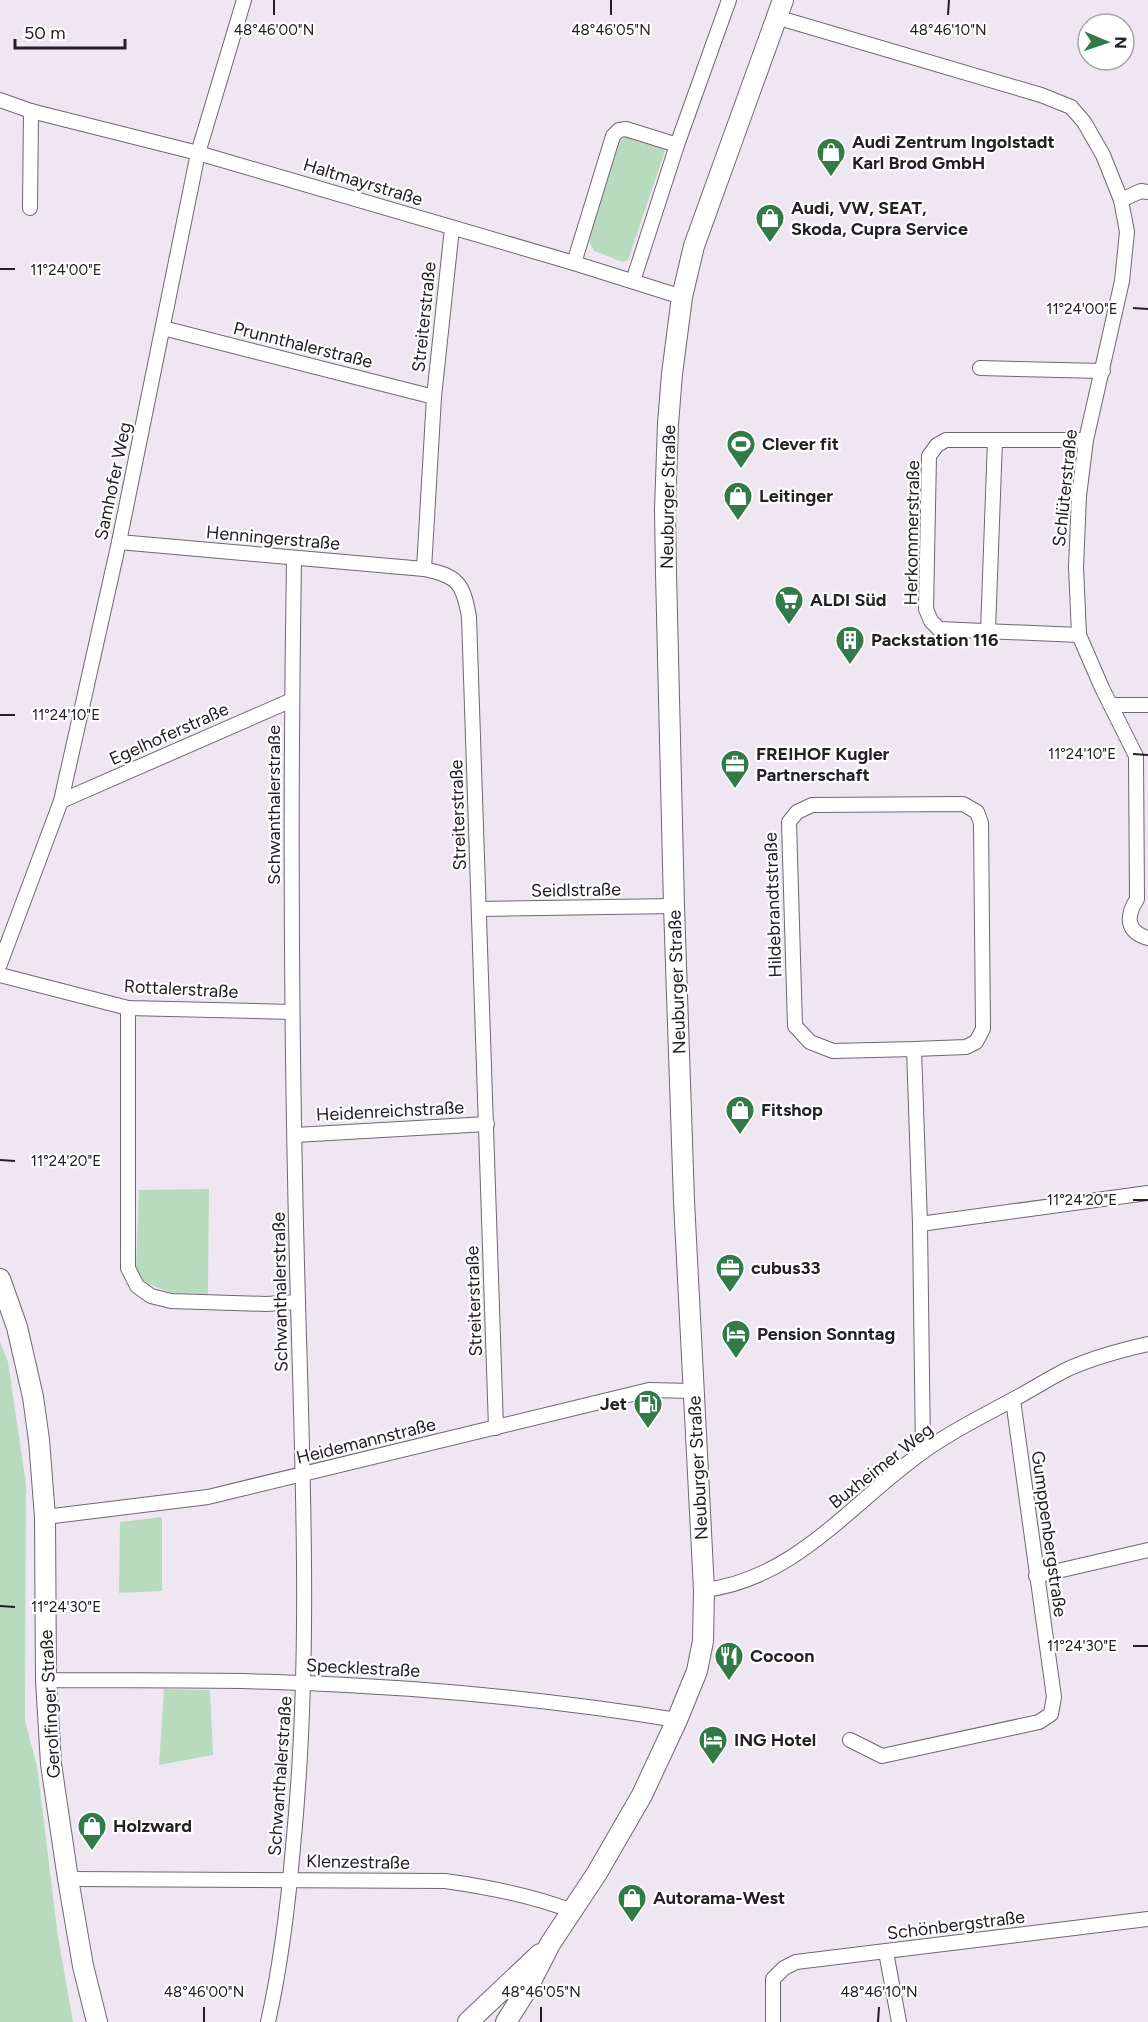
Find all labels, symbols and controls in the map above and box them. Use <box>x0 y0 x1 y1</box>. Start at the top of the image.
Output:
scale bar <box>15 12 124 50</box>
north arrow <box>1076 12 1136 72</box>
text: 48°46'00"N <box>234 21 314 39</box>
text: 48°46'05"N <box>571 21 651 39</box>
text: 48°46'10"N <box>909 21 987 39</box>
text: 50 m <box>24 22 66 44</box>
text: N <box>1111 36 1130 49</box>
place label: Audi Zentrum Ingolstadt Karl Brod GmbH <box>852 131 1055 174</box>
shop icon: Audi Zentrum Ingolstadt Karl Brod GmbH <box>815 136 847 178</box>
street label: Haltmayrstraße <box>301 153 426 211</box>
place label: Audi, VW, SEAT, Skoda, Cupra Service <box>791 197 968 240</box>
shop icon: Audi, VW, SEAT, Skoda, Cupra Service <box>754 202 786 244</box>
street label: Streiterstraße <box>407 260 441 373</box>
text: 11°24'00"E <box>30 261 102 279</box>
text: 11°24'00"E <box>1046 300 1118 318</box>
street label: Prunnthalerstraße <box>231 317 375 373</box>
street label: Samhofer Weg <box>90 420 136 542</box>
street label: Neuburger Straße <box>656 424 680 569</box>
sports icon: Clever fit <box>725 428 757 470</box>
street label: Schlüterstraße <box>1048 428 1082 548</box>
place label: Clever fit <box>762 433 839 455</box>
street label: Herkommerstraße <box>900 460 924 606</box>
shop icon: Leitinger <box>722 480 754 522</box>
place label: Leitinger <box>759 485 833 507</box>
street label: Henningerstraße <box>205 521 341 555</box>
supermarket icon: ALDI Süd <box>773 584 805 626</box>
place label: ALDI Süd <box>810 589 886 611</box>
building icon: Packstation 116 <box>834 624 866 666</box>
place label: Packstation 116 <box>871 629 998 651</box>
street label: Egelhoferstraße <box>106 698 232 770</box>
text: 11°24'10"E <box>32 706 100 724</box>
street label: Schwanthalerstraße <box>263 725 285 885</box>
place label: FREIHOF Kugler Partnerschaft <box>756 743 890 786</box>
text: 11°24'10"E <box>1048 745 1116 763</box>
office icon: FREIHOF Kugler Partnerschaft <box>719 748 751 790</box>
street label: Streiterstraße <box>445 759 471 871</box>
street label: Hildebrandtstraße <box>759 832 787 978</box>
street label: Seidlstraße <box>531 878 621 902</box>
street label: Neuburger Straße <box>663 909 691 1055</box>
street label: Rottalerstraße <box>123 975 239 1003</box>
shop icon: Fitshop <box>724 1094 756 1136</box>
street label: Heidenreichstraße <box>315 1096 465 1126</box>
place label: Fitshop <box>761 1099 823 1121</box>
text: 11°24'20"E <box>31 1152 101 1170</box>
text: 11°24'20"E <box>1047 1191 1117 1209</box>
street label: Schwanthalerstraße <box>268 1212 292 1372</box>
street label: Streiterstraße <box>461 1245 487 1357</box>
office icon: cubus33 <box>714 1252 746 1294</box>
place label: cubus33 <box>751 1257 820 1279</box>
hotel icon: Pension Sonntag <box>720 1318 752 1360</box>
place label: Pension Sonntag <box>757 1323 895 1345</box>
fuel station icon: Jet <box>632 1388 664 1430</box>
place label: Jet <box>600 1393 627 1415</box>
street label: Neuburger Straße <box>683 1395 713 1541</box>
street label: Heidemannstraße <box>294 1413 438 1469</box>
street label: Buxheimer Weg <box>824 1418 938 1514</box>
street label: Gumppenbergstraße <box>1026 1449 1072 1619</box>
text: 11°24'30"E <box>31 1598 101 1616</box>
street label: Gerolfinger Straße <box>35 1629 65 1779</box>
text: 11°24'30"E <box>1047 1637 1117 1655</box>
restaurant icon: Cocoon <box>713 1640 745 1682</box>
place label: Cocoon <box>750 1645 814 1667</box>
street label: Specklestraße <box>305 1654 421 1682</box>
street label: Schwanthalerstraße <box>263 1695 297 1857</box>
hotel icon: ING Hotel <box>697 1724 729 1766</box>
place label: ING Hotel <box>734 1729 816 1751</box>
shop icon: Holzward <box>76 1810 108 1852</box>
place label: Holzward <box>113 1815 192 1837</box>
street label: Klenzestraße <box>306 1850 410 1874</box>
shop icon: Autorama-West <box>616 1882 648 1924</box>
place label: Autorama-West <box>653 1887 785 1909</box>
street label: Schönbergstraße <box>886 1906 1026 1944</box>
text: 48°46'00"N <box>164 1983 244 2001</box>
text: 48°46'05"N <box>501 1983 581 2001</box>
text: 48°46'10"N <box>840 1983 918 2001</box>

